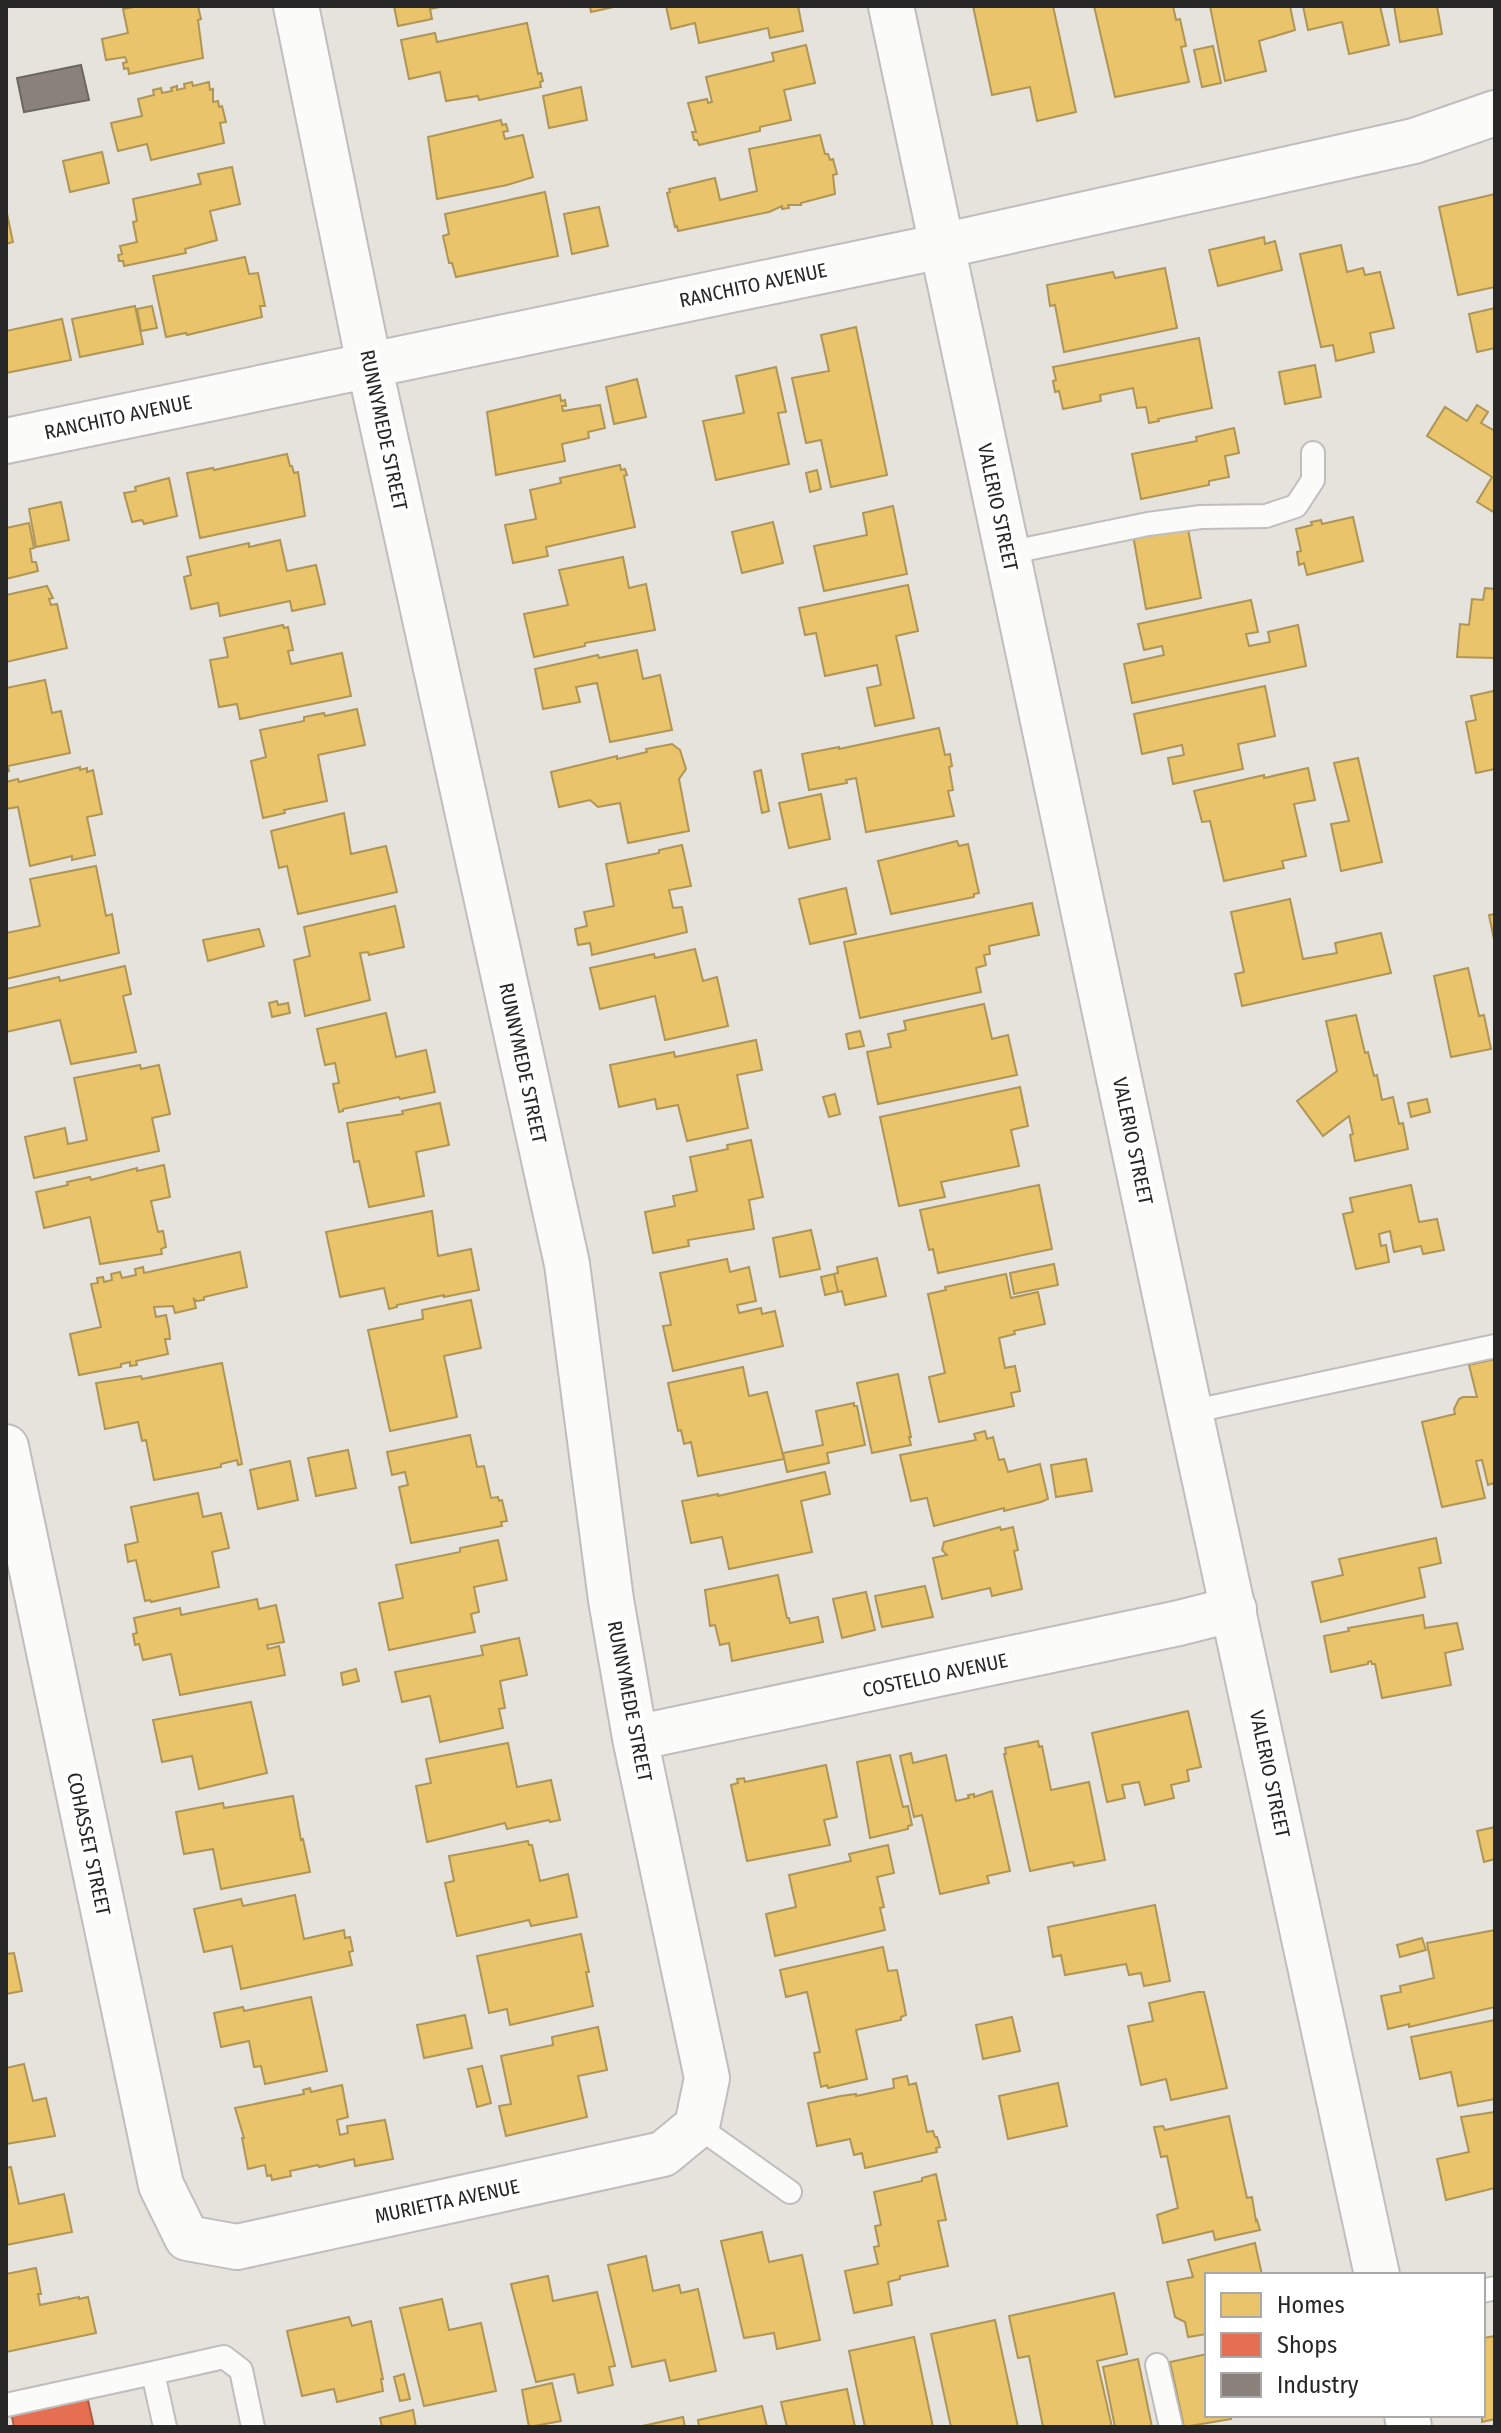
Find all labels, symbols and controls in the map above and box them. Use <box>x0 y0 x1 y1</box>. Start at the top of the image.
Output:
street label: RANCHITO AVENUE <box>677 258 829 312</box>
street label: RUNNYMEDE STREET <box>355 348 413 513</box>
street label: RANCHITO AVENUE <box>42 390 194 444</box>
street label: VALERIO STREET <box>973 441 1023 574</box>
street label: RUNNYMEDE STREET <box>494 981 552 1146</box>
street label: VALERIO STREET <box>1108 1075 1158 1208</box>
street label: RUNNYMEDE STREET <box>603 1619 658 1784</box>
street label: COSTELLO AVENUE <box>860 1648 1010 1702</box>
street label: VALERIO STREET <box>1245 1708 1295 1841</box>
street label: COHASSET STREET <box>62 1770 116 1918</box>
street label: MURIETTA AVENUE <box>372 2174 522 2228</box>
legend <box>1205 2273 1485 2417</box>
text: Homes <box>1277 2291 1345 2319</box>
text: Shops <box>1277 2331 1337 2359</box>
text: Industry <box>1277 2371 1359 2399</box>

